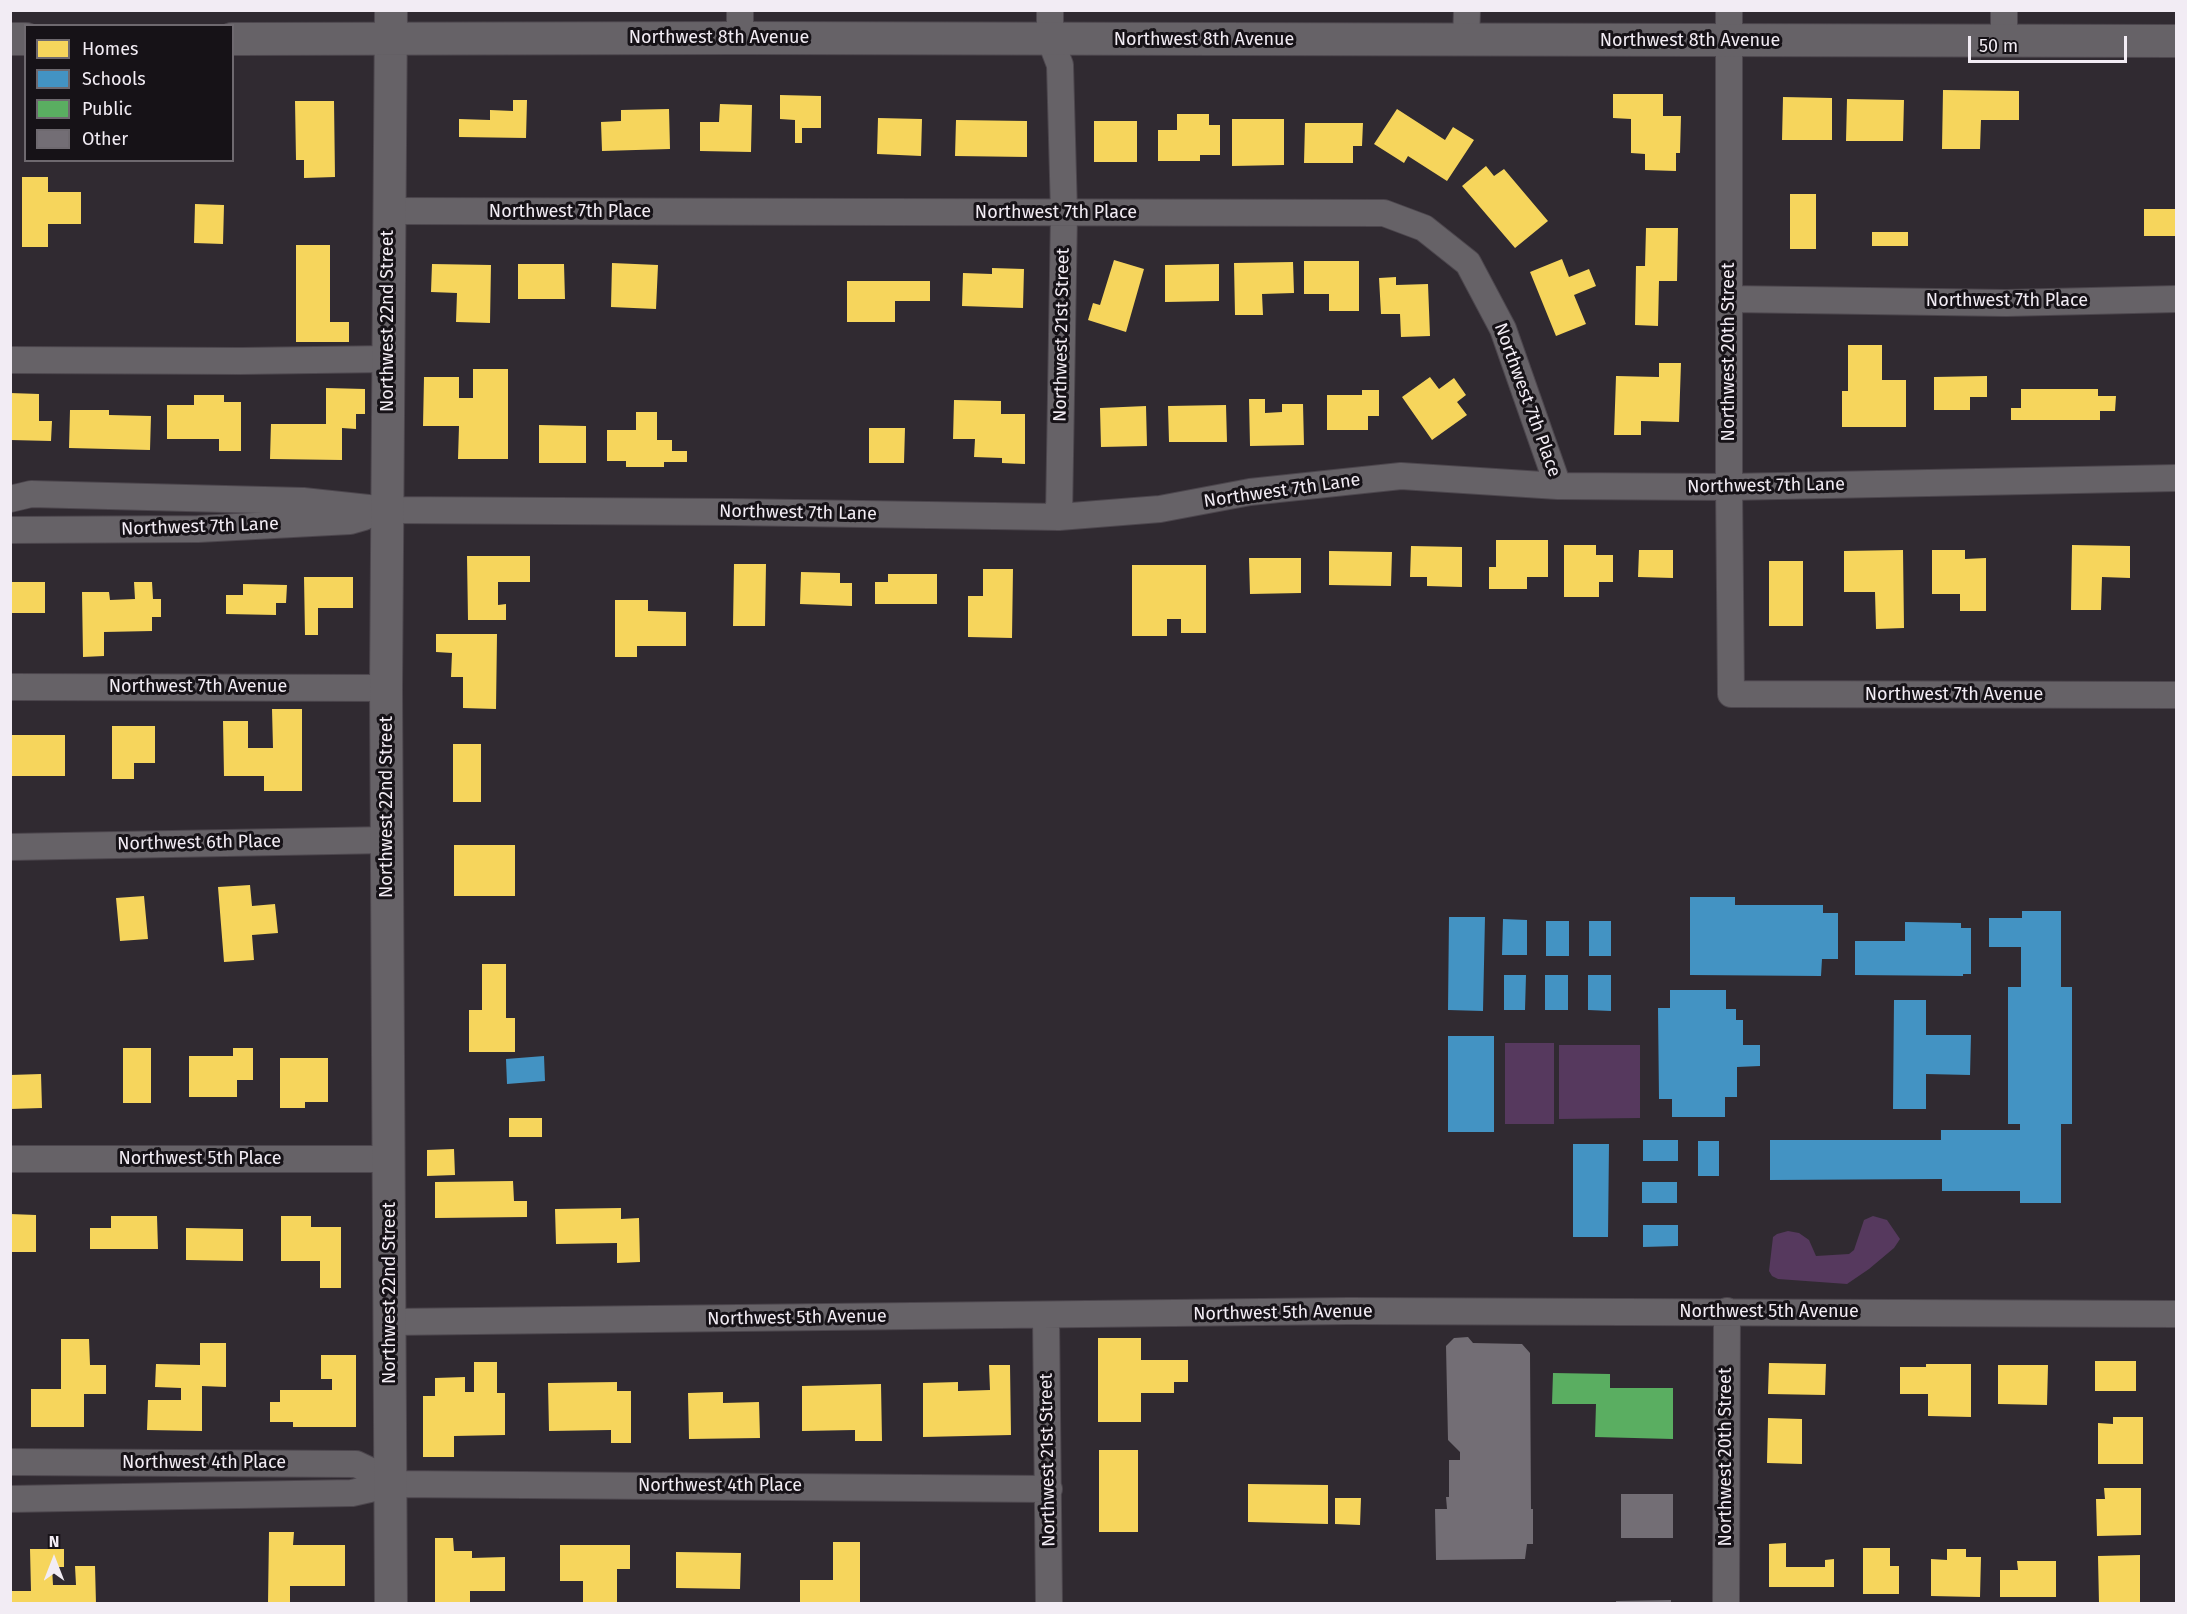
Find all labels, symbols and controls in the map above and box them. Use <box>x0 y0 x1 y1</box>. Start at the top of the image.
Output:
legend <box>24 24 234 162</box>
scale bar <box>1971 24 2130 62</box>
street label: Northwest 8th Avenue <box>629 27 809 49</box>
street label: Northwest 8th Avenue <box>1114 29 1294 51</box>
street label: Northwest 8th Avenue <box>1600 30 1780 52</box>
text: 50 m <box>1979 35 2018 57</box>
text: Homes <box>82 38 138 60</box>
text: Schools <box>82 68 146 90</box>
text: Public <box>82 98 132 120</box>
text: Other <box>82 128 128 150</box>
street label: Northwest 7th Place <box>489 201 651 223</box>
street label: Northwest 7th Place <box>975 202 1137 224</box>
street label: Northwest 22nd Street <box>377 230 399 412</box>
street label: Northwest 21st Street <box>1050 248 1074 422</box>
street label: Northwest 20th Street <box>1718 263 1740 441</box>
street label: Northwest 7th Place <box>1926 290 2088 312</box>
street label: Northwest 7th Place <box>1489 320 1565 480</box>
street label: Northwest 7th Lane <box>1202 469 1362 513</box>
street label: Northwest 7th Lane <box>1687 474 1845 498</box>
street label: Northwest 7th Lane <box>719 501 877 525</box>
street label: Northwest 7th Lane <box>121 513 279 541</box>
street label: Northwest 7th Avenue <box>109 676 287 698</box>
street label: Northwest 7th Avenue <box>1865 684 2043 706</box>
street label: Northwest 22nd Street <box>376 716 398 898</box>
street label: Northwest 6th Place <box>117 831 281 855</box>
street label: Northwest 5th Place <box>118 1148 282 1170</box>
street label: Northwest 22nd Street <box>379 1202 401 1384</box>
street label: Northwest 5th Avenue <box>1193 1301 1373 1325</box>
street label: Northwest 5th Avenue <box>1679 1301 1859 1323</box>
street label: Northwest 5th Avenue <box>707 1306 887 1330</box>
street label: Northwest 20th Street <box>1715 1368 1737 1546</box>
street label: Northwest 21st Street <box>1036 1373 1060 1547</box>
street label: Northwest 4th Place <box>122 1452 286 1474</box>
street label: Northwest 4th Place <box>638 1475 802 1497</box>
north arrow <box>24 1530 84 1590</box>
text: N <box>49 1532 59 1551</box>

